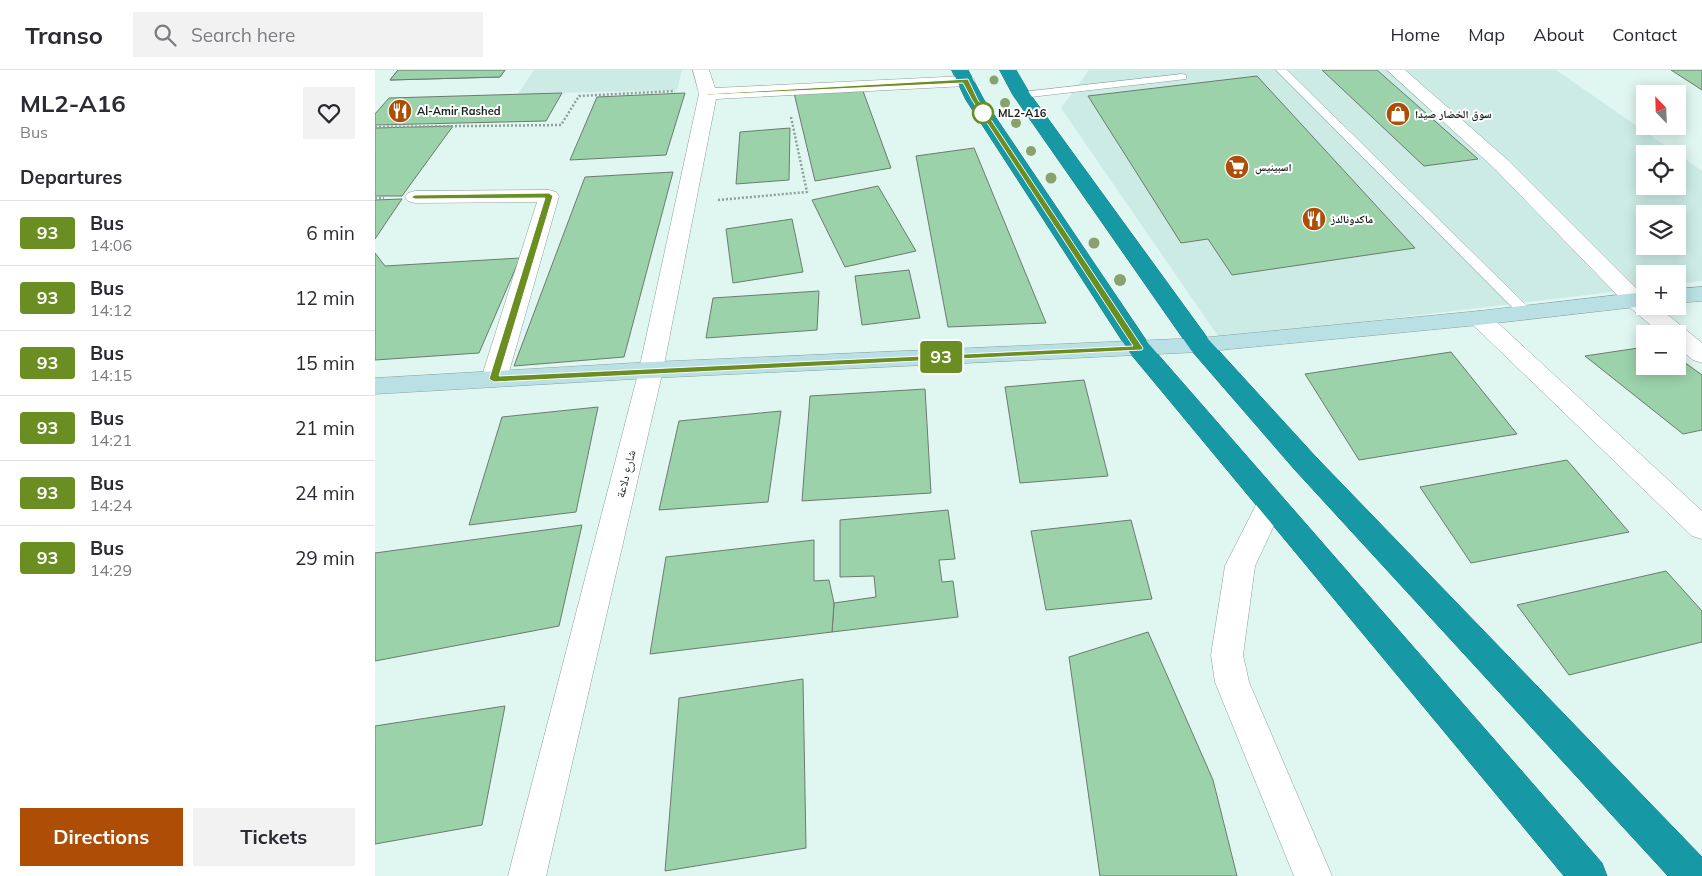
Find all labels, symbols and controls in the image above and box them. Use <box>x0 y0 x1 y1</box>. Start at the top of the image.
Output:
search box <box>133 12 483 57</box>
text: Transo <box>25 20 103 50</box>
icon: search <box>151 21 179 49</box>
text: Search here <box>191 23 295 47</box>
text: Home <box>1390 23 1440 46</box>
text: Map <box>1468 23 1505 46</box>
text: About <box>1533 23 1584 46</box>
text: Contact <box>1612 23 1677 46</box>
north arrow <box>1636 85 1686 135</box>
map controls <box>1636 85 1686 375</box>
button: heart <box>303 87 355 139</box>
text: ML2-A16 <box>20 88 126 118</box>
restaurant icon: Al-Amir Rashed <box>387 98 413 124</box>
shop icon: سوق الخضار صيدا <box>1385 101 1411 127</box>
marker: ML2-A16 <box>972 102 994 124</box>
place label: Al-Amir Rashed <box>417 104 501 118</box>
place label: ML2-A16 <box>998 106 1047 120</box>
place label: سوق الخضار صيدا <box>1415 107 1492 122</box>
text: Bus <box>20 122 48 142</box>
button: locate <box>1636 145 1686 195</box>
supermarket icon: اسبينيس <box>1224 154 1250 180</box>
place label: اسبينيس <box>1255 160 1292 175</box>
text: Departures <box>20 165 122 189</box>
button: layers <box>1636 205 1686 255</box>
restaurant icon: ماكدونالدز <box>1301 206 1327 232</box>
text: Bus <box>90 211 124 235</box>
place label: ماكدونالدز <box>1330 212 1373 226</box>
text: 93 <box>37 221 58 244</box>
text: 6 min <box>306 221 355 245</box>
text: 14:06 <box>90 235 132 255</box>
button: + <box>1636 265 1686 315</box>
text: Bus <box>90 276 124 300</box>
text: 93 <box>37 286 58 309</box>
text: 12 min <box>295 286 355 310</box>
text: 14:12 <box>90 300 132 320</box>
button: − <box>1636 325 1686 375</box>
text: Bus <box>90 341 124 365</box>
line badge: 93 <box>919 341 963 373</box>
text: 93 <box>930 345 952 368</box>
text: 93 <box>37 351 58 374</box>
text: 15 min <box>295 351 355 375</box>
text: 14:15 <box>90 365 132 385</box>
text: Bus <box>90 406 124 430</box>
text: 93 <box>37 416 58 439</box>
text: 21 min <box>295 416 355 440</box>
text: 14:21 <box>90 430 132 450</box>
street label: شارع دلاعة <box>612 448 640 500</box>
text: Bus <box>90 471 124 495</box>
text: 93 <box>37 481 58 504</box>
text: 24 min <box>295 481 355 505</box>
text: 14:24 <box>90 495 132 515</box>
text: Bus <box>90 536 124 560</box>
text: 93 <box>37 546 58 569</box>
text: 29 min <box>295 546 355 570</box>
text: 14:29 <box>90 560 132 580</box>
button: Directions <box>20 808 183 866</box>
button: Tickets <box>193 808 355 866</box>

